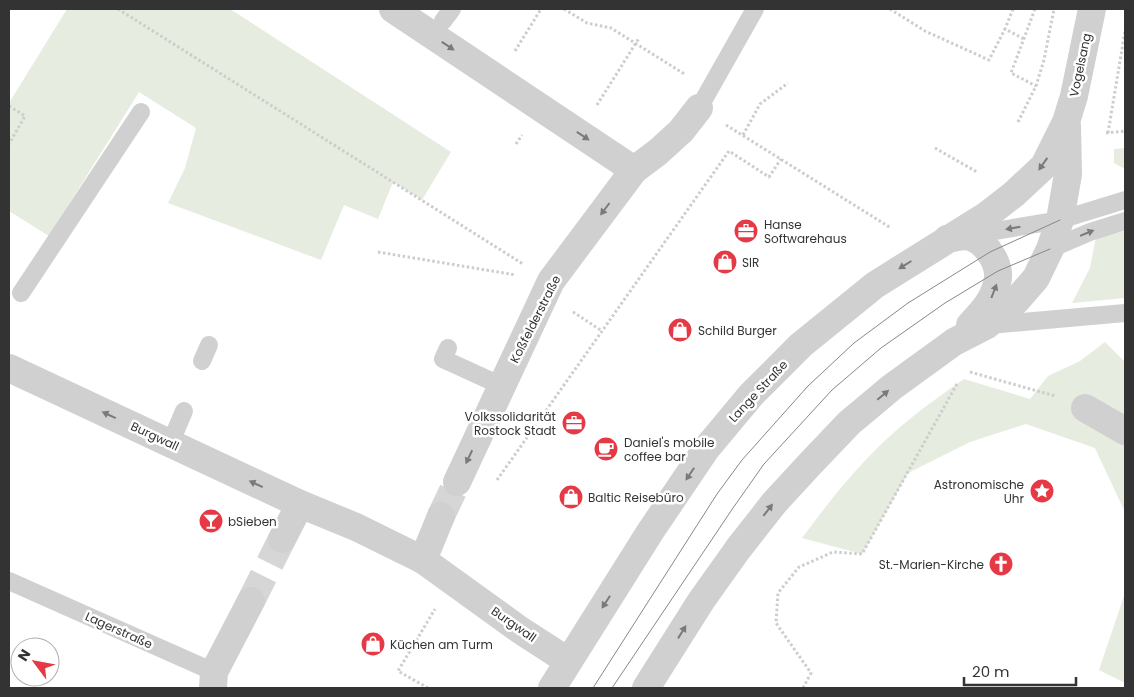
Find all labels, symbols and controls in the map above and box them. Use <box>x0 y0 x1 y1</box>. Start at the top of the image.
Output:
street label: Vogelsang <box>1065 32 1095 98</box>
one-way arrow <box>441 41 455 50</box>
one-way arrow <box>577 131 590 141</box>
one-way arrow <box>1038 157 1048 171</box>
one-way arrow <box>600 202 610 216</box>
place label: Hanse Softwarehaus <box>764 216 847 247</box>
office icon: Hanse Softwarehaus <box>733 218 759 244</box>
one-way arrow <box>1005 224 1021 232</box>
one-way arrow <box>1080 229 1094 237</box>
shop icon: SIR <box>712 249 738 275</box>
place label: SIR <box>742 254 759 271</box>
one-way arrow <box>899 261 912 270</box>
street label: Koßfelderstraße <box>506 272 564 366</box>
one-way arrow <box>991 283 999 298</box>
shop icon: Schild Burger <box>667 317 693 343</box>
place label: Schild Burger <box>698 322 777 339</box>
street label: Lange Straße <box>725 356 791 426</box>
one-way arrow <box>876 390 889 401</box>
place label: Volkssolidarität Rostock Stadt <box>464 408 556 439</box>
office icon: Volkssolidarität Rostock Stadt <box>561 410 587 436</box>
one-way arrow <box>102 411 116 419</box>
street label: Burgwall <box>128 417 182 455</box>
place label: Daniel's mobile coffee bar <box>624 434 715 465</box>
cafe icon: Daniel's mobile coffee bar <box>593 436 619 462</box>
one-way arrow <box>464 450 473 465</box>
one-way arrow <box>685 467 694 480</box>
place label: Astronomische Uhr <box>934 476 1025 507</box>
place icon: Astronomische Uhr <box>1029 478 1055 504</box>
one-way arrow <box>249 479 263 487</box>
shop icon: Baltic Reisebüro <box>558 484 584 510</box>
place label: Baltic Reisebüro <box>588 489 684 506</box>
one-way arrow <box>763 503 773 517</box>
bar icon: bSieben <box>198 508 224 534</box>
place label: bSieben <box>228 513 277 530</box>
church icon: St.-Marien-Kirche <box>988 551 1014 577</box>
place label: St.-Marien-Kirche <box>879 556 984 573</box>
one-way arrow <box>601 595 611 609</box>
street label: Burgwall <box>488 602 540 646</box>
street label: Lagerstraße <box>83 608 155 652</box>
one-way arrow <box>677 626 686 639</box>
shop icon: Küchen am Turm <box>360 631 386 657</box>
place label: Küchen am Turm <box>390 636 493 653</box>
north arrow <box>10 637 60 687</box>
text: N <box>13 645 35 665</box>
scale bar <box>964 654 1076 686</box>
text: 20 m <box>972 661 1010 682</box>

